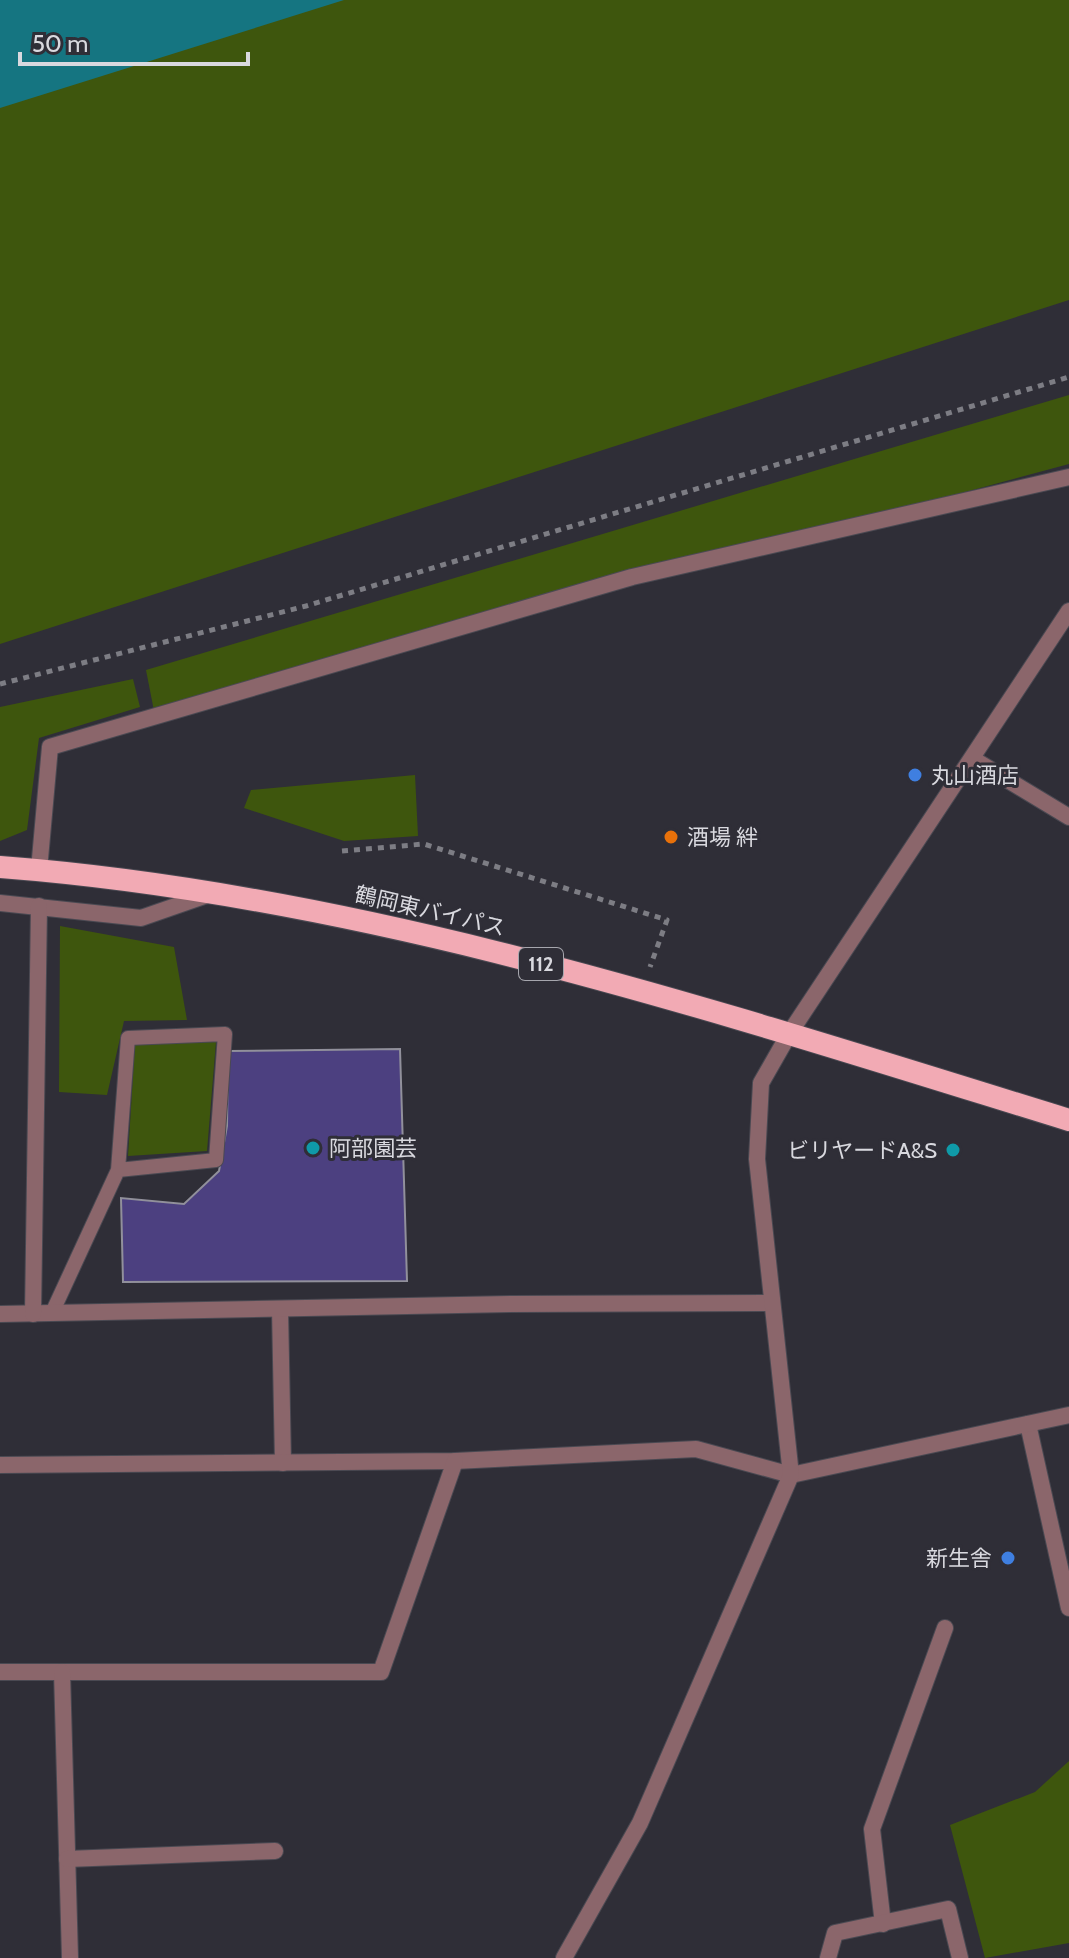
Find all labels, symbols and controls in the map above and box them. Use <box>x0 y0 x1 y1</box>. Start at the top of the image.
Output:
scale bar <box>20 16 248 66</box>
text: 50 m <box>32 29 88 58</box>
place label: 丸山酒店 <box>931 762 1019 789</box>
marker: 丸山酒店 <box>906 766 924 784</box>
place label: 酒場 絆 <box>687 824 758 851</box>
marker: 酒場 絆 <box>662 828 680 846</box>
street label: 鶴岡東バイパス <box>352 881 508 941</box>
road number: 112 <box>519 948 563 980</box>
place label: 阿部園芸 <box>329 1135 417 1162</box>
place label: ビリヤードA&S <box>787 1137 937 1164</box>
marker: 阿部園芸 <box>304 1139 322 1157</box>
marker: ビリヤードA&S <box>944 1141 962 1159</box>
place label: 新生舎 <box>926 1545 992 1572</box>
marker: 新生舎 <box>999 1549 1017 1567</box>

